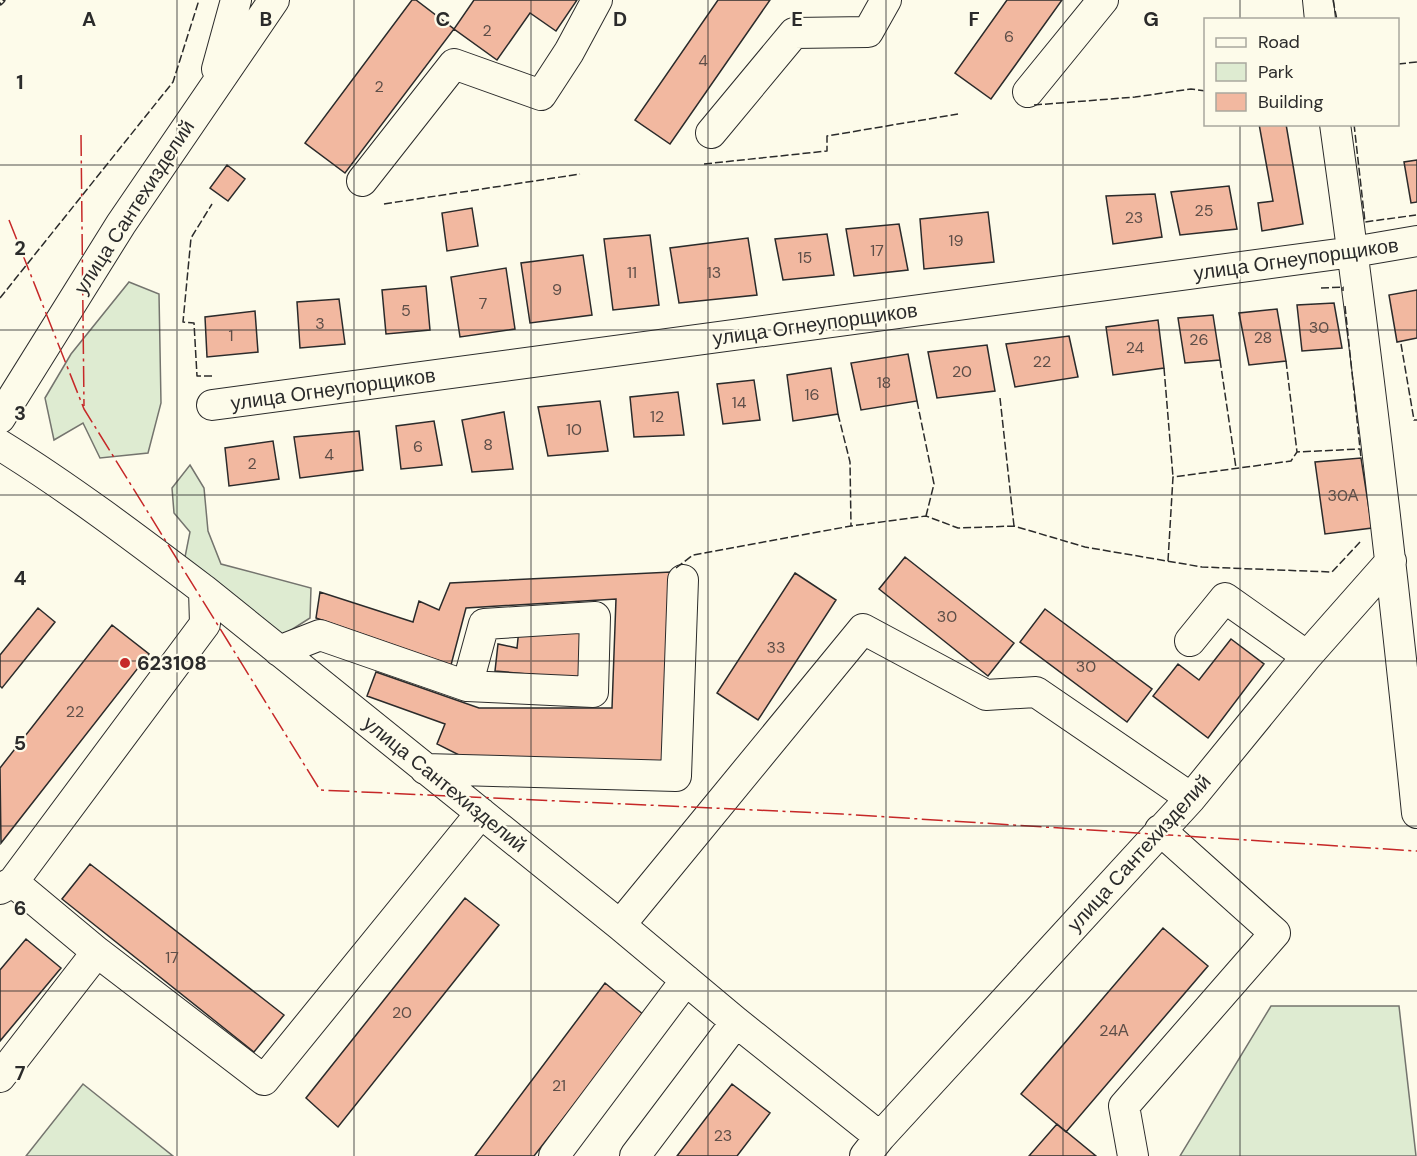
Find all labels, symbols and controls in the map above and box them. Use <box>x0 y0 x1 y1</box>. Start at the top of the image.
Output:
text: A <box>82 6 96 32</box>
text: B <box>260 6 272 32</box>
text: C <box>436 6 450 32</box>
text: D <box>613 6 627 32</box>
text: E <box>791 6 803 32</box>
text: F <box>968 6 980 32</box>
text: G <box>1143 6 1159 32</box>
legend <box>1204 18 1399 126</box>
house number: 2 <box>482 20 492 41</box>
house number: 6 <box>1004 26 1014 47</box>
text: Road <box>1258 30 1300 54</box>
house number: 4 <box>698 50 708 71</box>
text: Park <box>1258 60 1294 84</box>
text: 1 <box>16 69 24 95</box>
house number: 2 <box>374 76 384 97</box>
text: Building <box>1258 90 1323 114</box>
street label: улица Сантехизделий <box>68 115 200 299</box>
house number: 25 <box>1195 200 1213 221</box>
house number: 23 <box>1125 207 1143 228</box>
house number: 19 <box>948 230 964 251</box>
street label: улица Огнеупорщиков <box>1192 232 1400 286</box>
text: 2 <box>14 235 26 261</box>
house number: 17 <box>870 240 884 261</box>
house number: 15 <box>798 247 812 268</box>
house number: 11 <box>627 262 637 283</box>
house number: 13 <box>707 262 721 283</box>
house number: 9 <box>552 279 562 300</box>
house number: 7 <box>479 293 487 314</box>
street label: улица Огнеупорщиков <box>711 297 919 351</box>
house number: 5 <box>401 300 411 321</box>
house number: 3 <box>315 313 325 334</box>
house number: 30 <box>1309 317 1329 338</box>
house number: 1 <box>229 325 234 346</box>
house number: 28 <box>1254 327 1272 348</box>
house number: 26 <box>1189 329 1209 350</box>
house number: 24 <box>1126 337 1145 358</box>
house number: 22 <box>1033 351 1051 372</box>
house number: 20 <box>952 361 972 382</box>
street label: улица Огнеупорщиков <box>229 362 437 416</box>
house number: 18 <box>877 372 891 393</box>
house number: 16 <box>804 384 820 405</box>
house number: 14 <box>732 392 747 413</box>
text: 3 <box>14 400 26 426</box>
house number: 12 <box>650 406 664 427</box>
house number: 10 <box>566 419 582 440</box>
house number: 8 <box>483 434 493 455</box>
house number: 6 <box>413 436 423 457</box>
house number: 4 <box>324 444 334 465</box>
house number: 2 <box>247 453 257 474</box>
house number: 30А <box>1327 485 1359 506</box>
text: 4 <box>14 565 27 591</box>
house number: 30 <box>937 606 957 627</box>
house number: 33 <box>767 637 785 658</box>
place label: 623108 <box>137 650 207 676</box>
marker: 623108 <box>118 656 132 670</box>
house number: 30 <box>1076 656 1096 677</box>
house number: 22 <box>66 701 84 722</box>
street label: улица Сантехизделий <box>358 710 532 858</box>
text: 5 <box>14 730 26 756</box>
street label: улица Сантехизделий <box>1061 769 1217 937</box>
text: 6 <box>14 895 26 921</box>
house number: 17 <box>165 947 179 968</box>
house number: 20 <box>392 1002 412 1023</box>
house number: 24А <box>1099 1020 1129 1041</box>
text: 7 <box>15 1060 26 1086</box>
house number: 21 <box>552 1075 566 1096</box>
house number: 23 <box>714 1125 732 1146</box>

